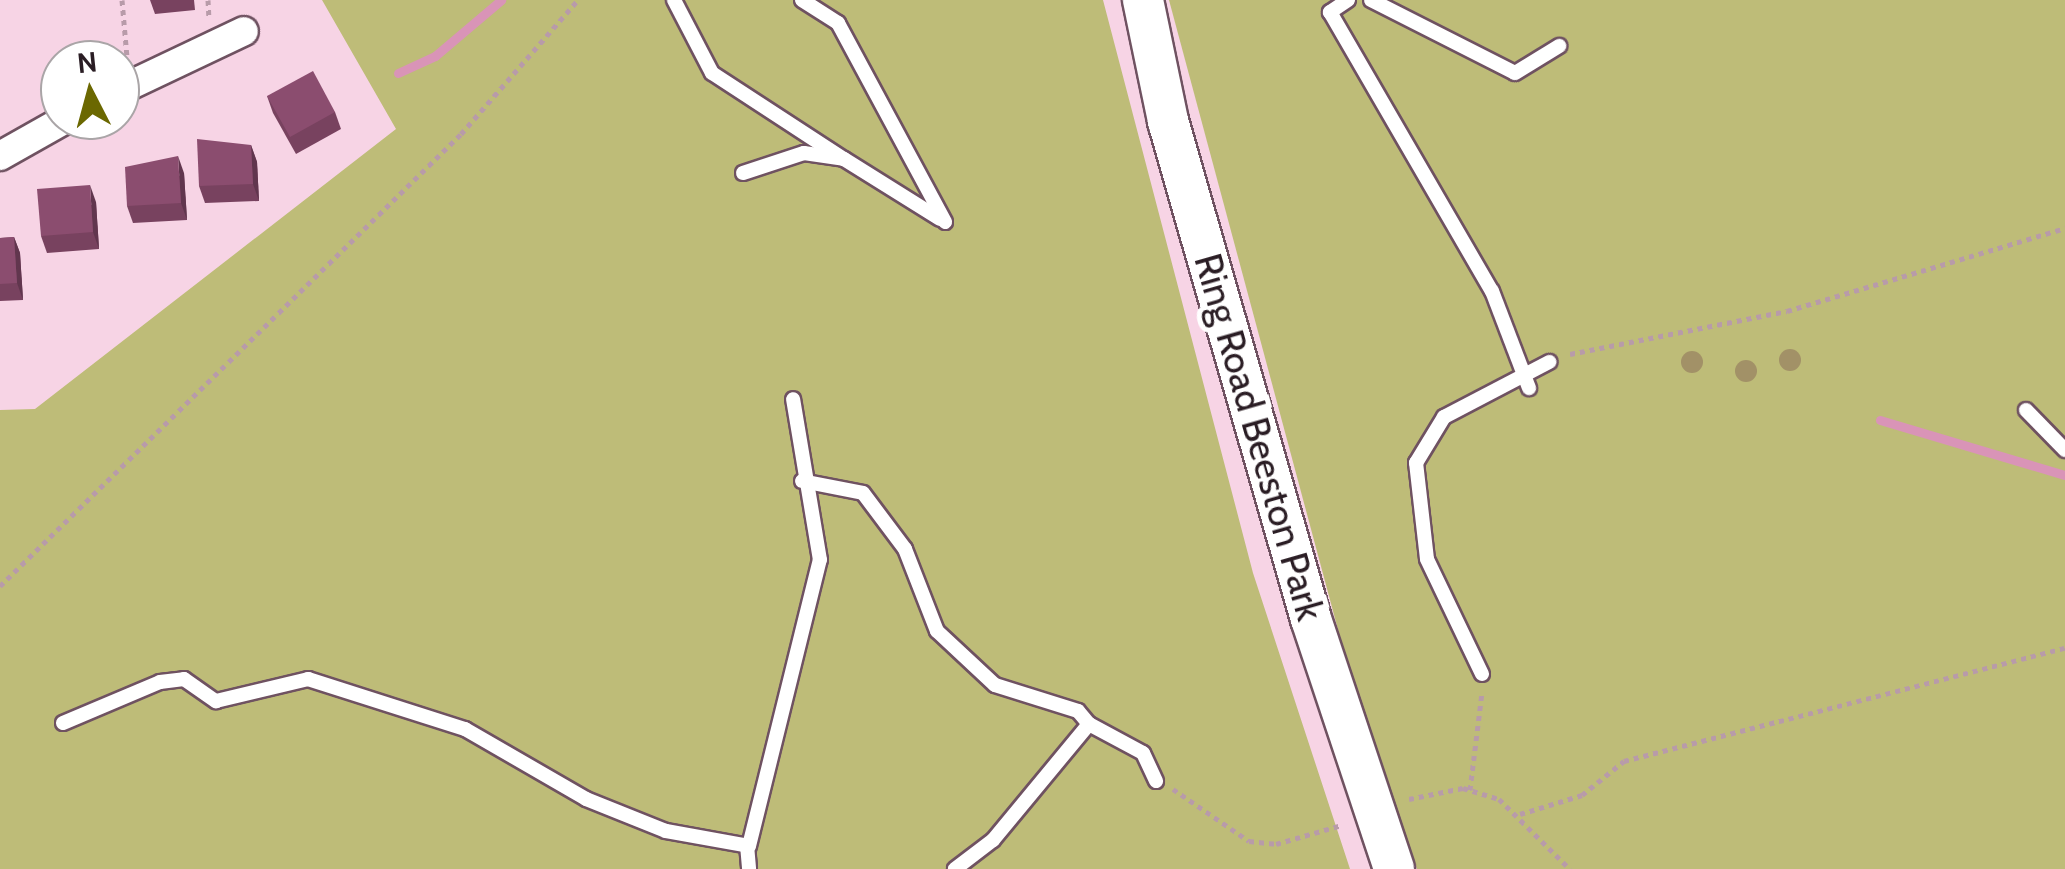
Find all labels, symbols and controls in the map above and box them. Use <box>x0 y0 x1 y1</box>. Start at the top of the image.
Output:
north arrow <box>40 40 140 140</box>
text: N <box>75 44 99 80</box>
street label: Ring Road Beeston Park <box>1185 248 1333 626</box>

